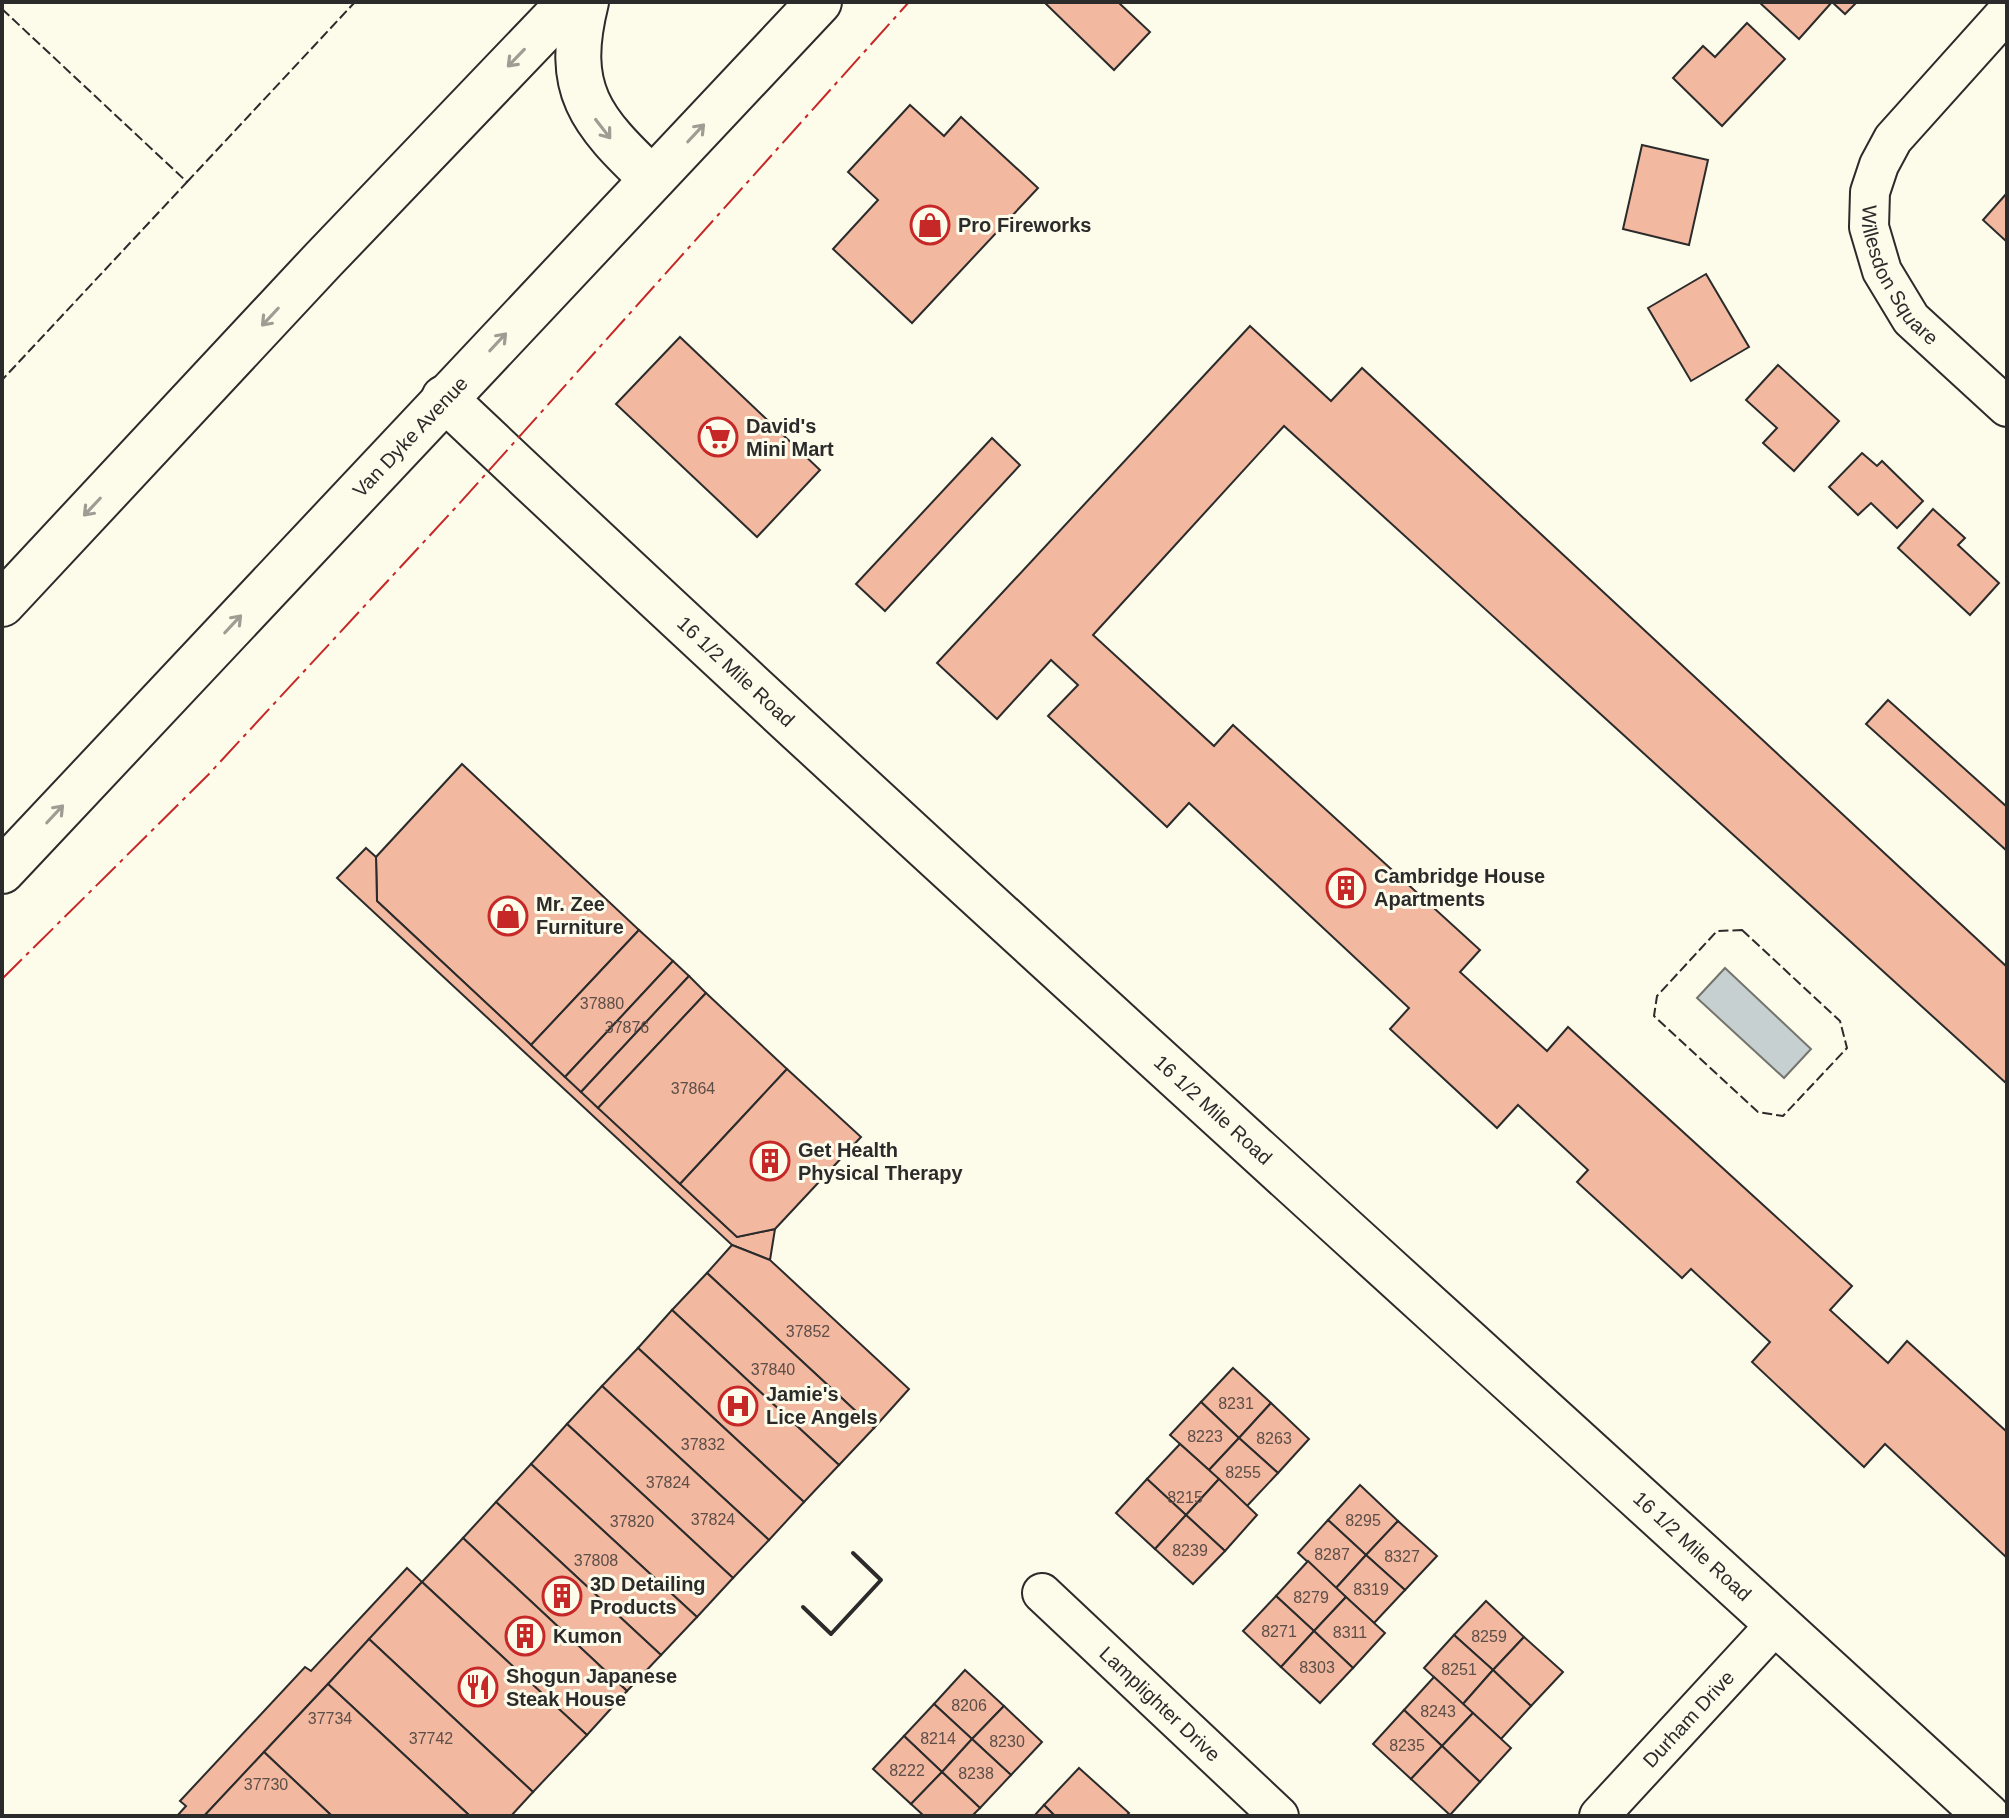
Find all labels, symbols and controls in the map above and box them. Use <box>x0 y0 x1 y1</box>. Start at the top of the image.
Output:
one-way arrow <box>507 48 525 68</box>
one-way arrow <box>595 118 612 139</box>
one-way arrow <box>686 123 704 143</box>
shop icon: Pro Fireworks <box>909 204 951 246</box>
street label: Willesdon Square <box>1858 205 1943 349</box>
place label: Pro Fireworks <box>958 214 1091 236</box>
one-way arrow <box>261 307 279 327</box>
one-way arrow <box>488 332 506 352</box>
street label: Van Dyke Avenue <box>348 372 472 502</box>
place label: David's Mini Mart <box>746 415 834 460</box>
supermarket icon: David's Mini Mart <box>697 416 739 458</box>
one-way arrow <box>84 497 102 517</box>
street label: 16 1/2 Mile Road <box>673 612 799 731</box>
one-way arrow <box>223 614 242 634</box>
one-way arrow <box>46 804 64 824</box>
place label: Cambridge House Apartments <box>1374 865 1545 910</box>
building icon: Cambridge House Apartments <box>1325 867 1367 909</box>
place label: Mr. Zee Furniture <box>536 893 624 938</box>
shop icon: Mr. Zee Furniture <box>487 895 529 937</box>
house number: 37880 <box>580 995 624 1012</box>
house number: 37876 <box>605 1019 649 1036</box>
street label: 16 1/2 Mile Road <box>1150 1051 1276 1169</box>
house number: 37864 <box>671 1080 715 1097</box>
place label: Get Health Physical Therapy <box>798 1139 963 1184</box>
building icon: Get Health Physical Therapy <box>749 1140 791 1182</box>
house number: 37852 <box>786 1323 830 1340</box>
house number: 37840 <box>751 1361 795 1378</box>
place label: Jamie's Lice Angels <box>766 1383 878 1428</box>
hospital icon: Jamie's Lice Angels <box>717 1385 759 1427</box>
house number: 8231 <box>1218 1395 1254 1412</box>
house number: 8223 <box>1187 1428 1223 1445</box>
house number: 8263 <box>1256 1430 1292 1447</box>
house number: 37832 <box>681 1436 725 1453</box>
house number: 8255 <box>1225 1464 1261 1481</box>
house number: 37824 <box>646 1474 690 1491</box>
street label: 16 1/2 Mile Road <box>1629 1487 1756 1605</box>
house number: 8215 <box>1167 1489 1203 1506</box>
house number: 37824 <box>691 1511 735 1528</box>
house number: 8295 <box>1345 1512 1381 1529</box>
house number: 37820 <box>610 1513 654 1530</box>
house number: 8239 <box>1172 1542 1208 1559</box>
house number: 8287 <box>1314 1546 1350 1563</box>
house number: 8327 <box>1384 1548 1420 1565</box>
house number: 37808 <box>574 1552 618 1569</box>
place label: 3D Detailing Products <box>590 1573 706 1618</box>
building icon: 3D Detailing Products <box>541 1575 583 1617</box>
house number: 8319 <box>1353 1581 1389 1598</box>
house number: 8279 <box>1293 1589 1329 1606</box>
building icon: Kumon <box>504 1615 546 1657</box>
house number: 8271 <box>1261 1623 1297 1640</box>
house number: 8311 <box>1333 1624 1367 1641</box>
place label: Kumon <box>553 1625 622 1647</box>
house number: 8259 <box>1471 1628 1507 1645</box>
street label: Lamplighter Drive <box>1095 1642 1225 1766</box>
house number: 8303 <box>1299 1659 1335 1676</box>
house number: 8251 <box>1441 1661 1477 1678</box>
place label: Shogun Japanese Steak House <box>506 1665 677 1710</box>
restaurant icon: Shogun Japanese Steak House <box>457 1666 499 1708</box>
street label: Durham Drive <box>1639 1666 1738 1772</box>
house number: 8206 <box>951 1697 987 1714</box>
house number: 8243 <box>1420 1703 1456 1720</box>
house number: 37734 <box>308 1710 352 1727</box>
house number: 37742 <box>409 1730 453 1747</box>
house number: 8214 <box>920 1730 956 1747</box>
house number: 8230 <box>989 1733 1025 1750</box>
house number: 8235 <box>1389 1737 1425 1754</box>
house number: 8222 <box>889 1762 925 1779</box>
house number: 8238 <box>958 1765 994 1782</box>
house number: 37730 <box>244 1776 288 1793</box>

